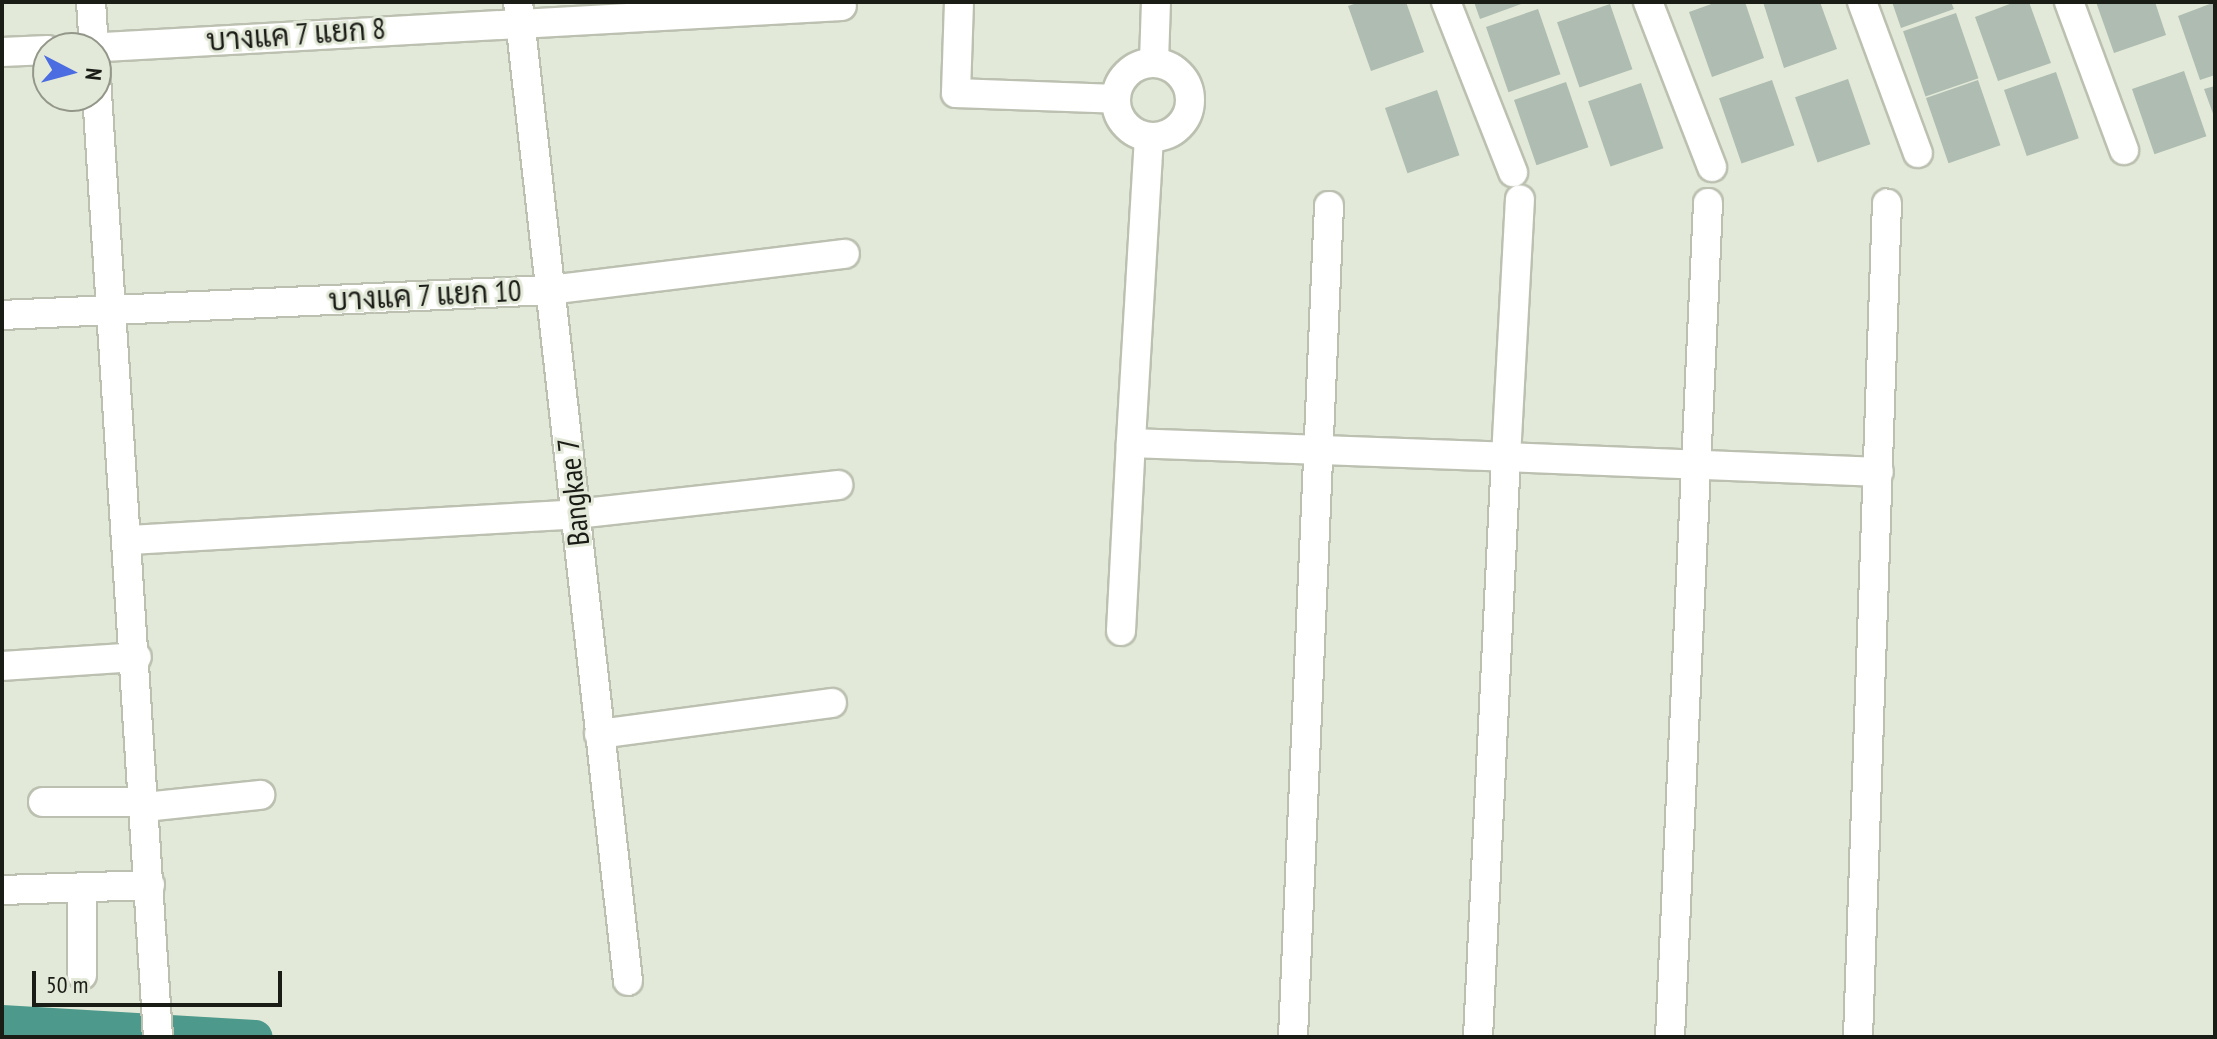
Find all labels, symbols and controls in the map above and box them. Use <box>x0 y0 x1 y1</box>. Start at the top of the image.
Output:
street label: บางแค 7 แยก 8 <box>205 10 387 58</box>
north arrow <box>32 32 112 112</box>
text: N <box>79 67 108 82</box>
street label: บางแค 7 แยก 10 <box>327 272 523 318</box>
street label: Bangkae 7 <box>549 436 597 548</box>
scale bar <box>36 955 286 1005</box>
text: 50 m <box>46 969 88 1000</box>

